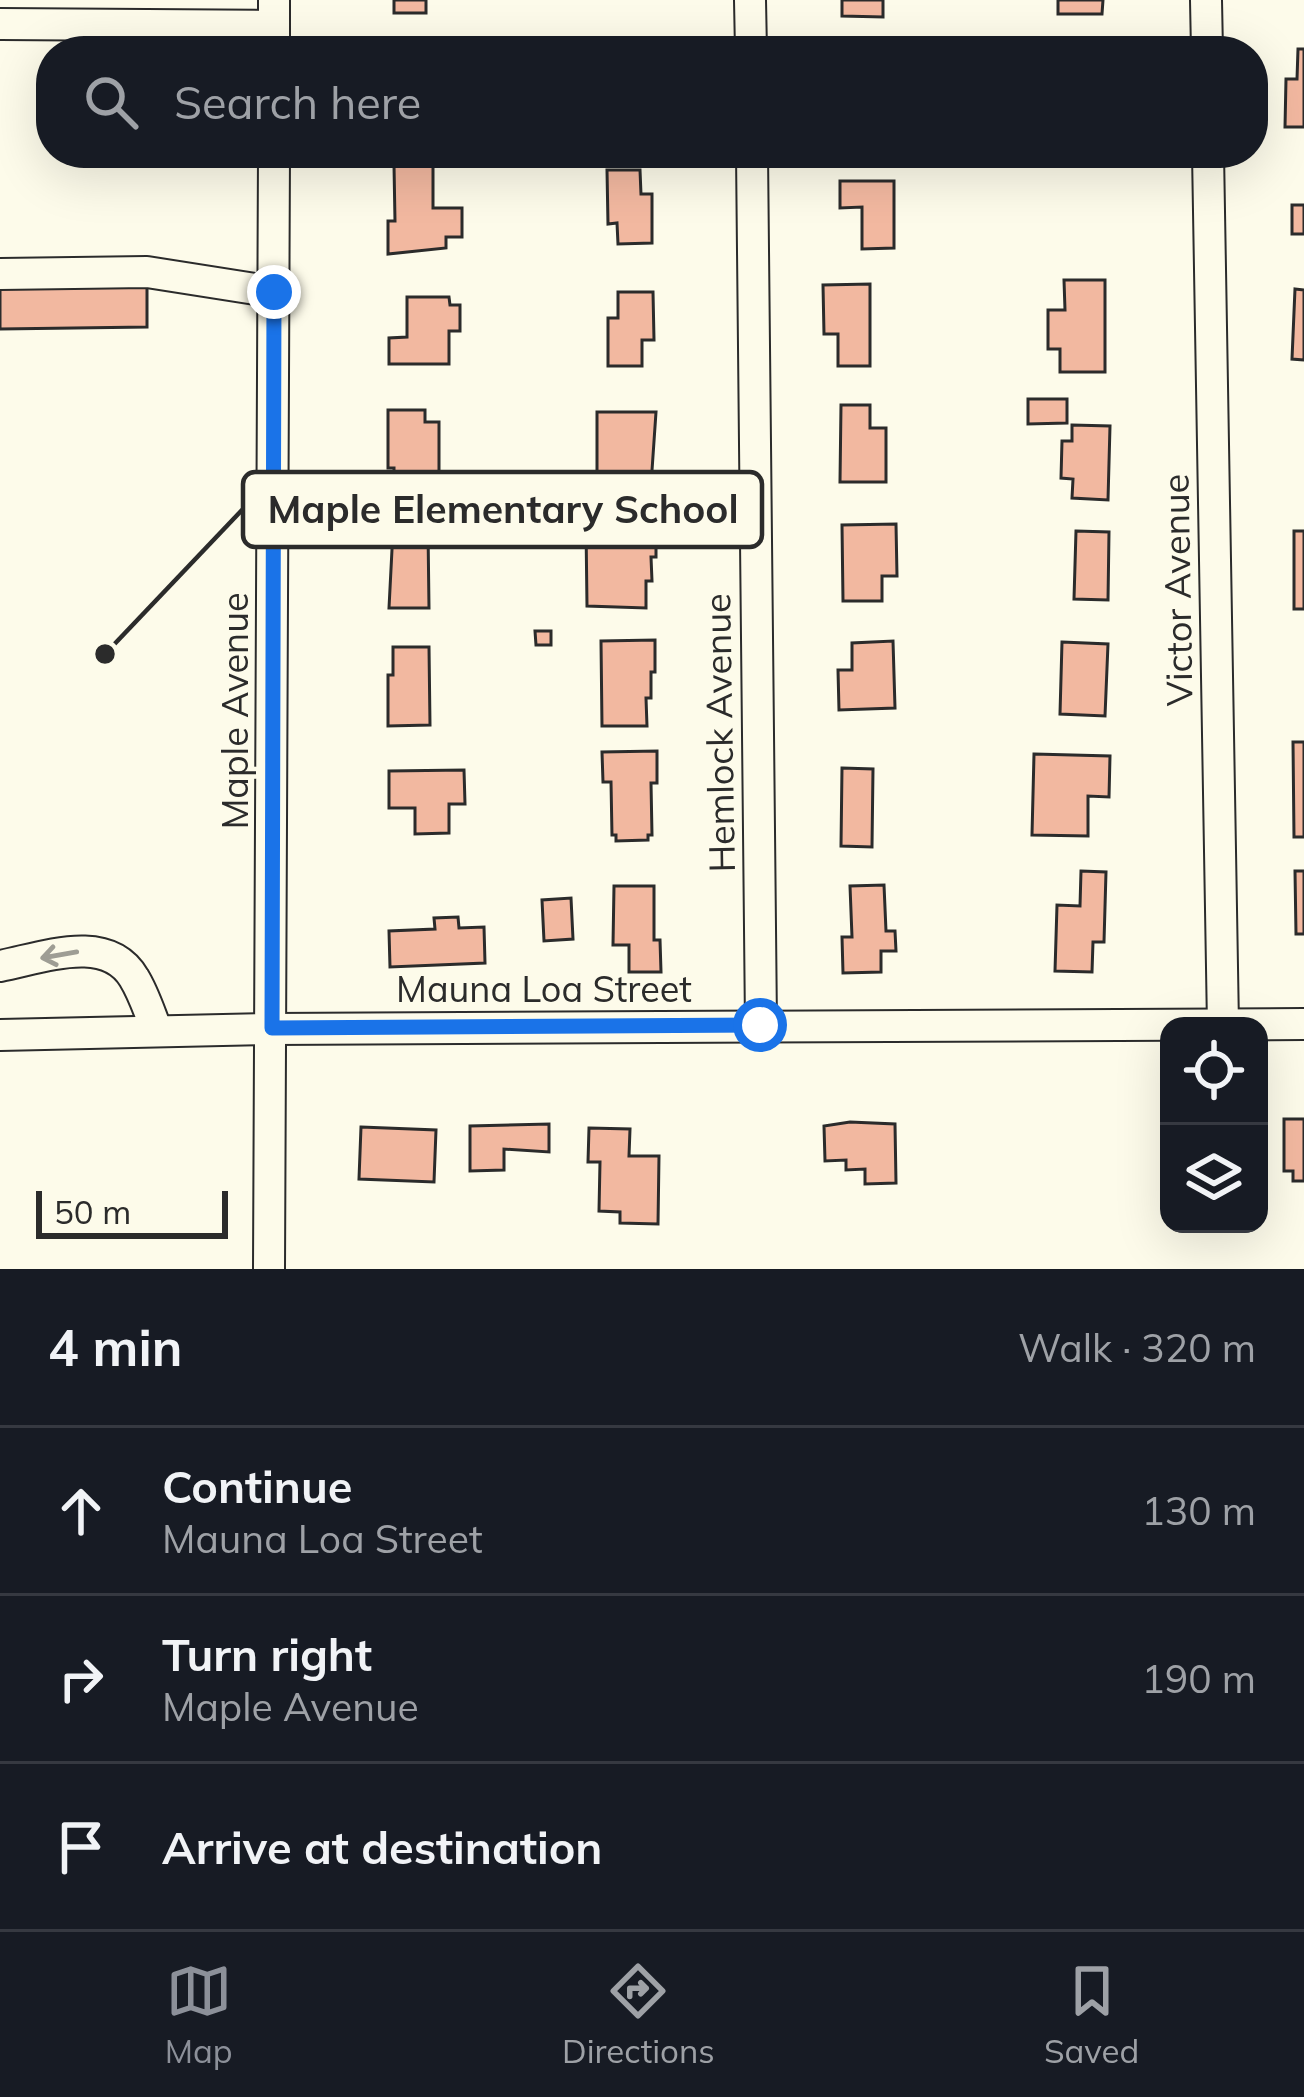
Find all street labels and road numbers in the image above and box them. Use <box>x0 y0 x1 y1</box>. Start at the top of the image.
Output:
street label: Victor Avenue <box>1152 473 1202 707</box>
street label: Maple Avenue <box>212 592 257 830</box>
street label: Hemlock Avenue <box>694 593 744 873</box>
street label: Mauna Loa Street <box>396 966 692 1011</box>

